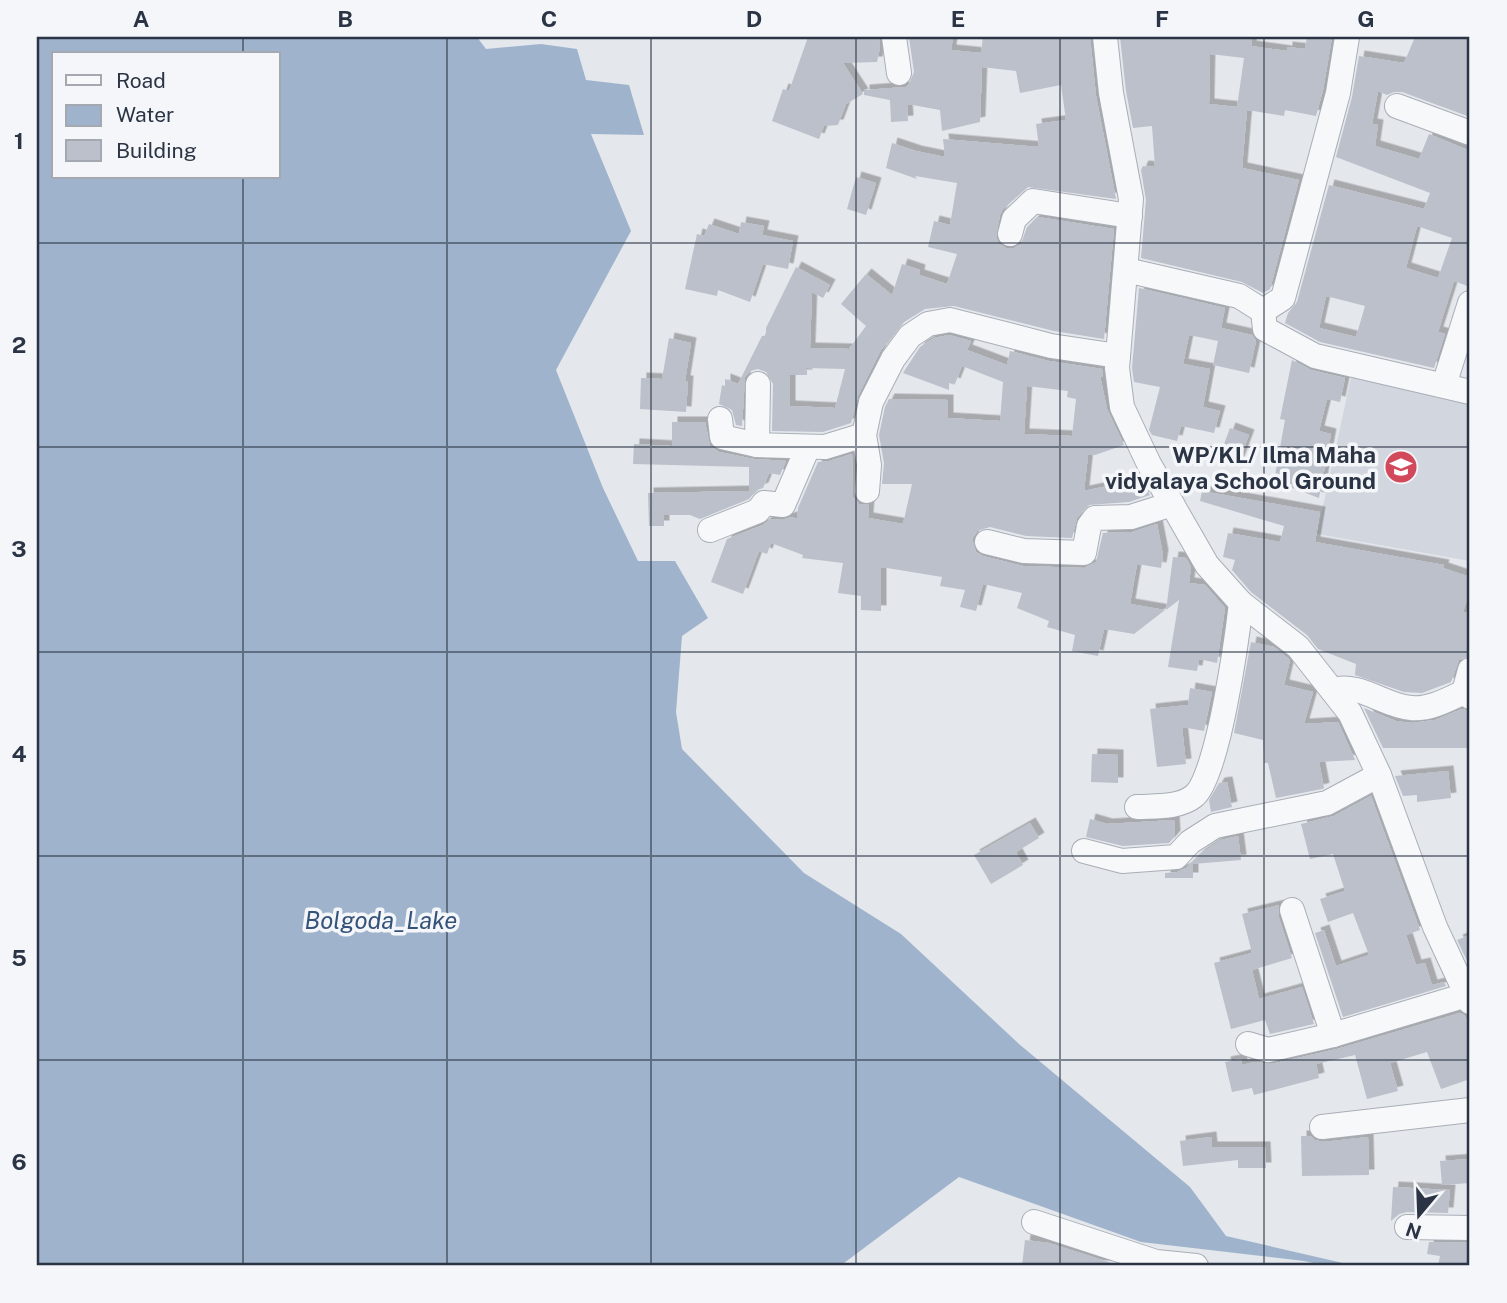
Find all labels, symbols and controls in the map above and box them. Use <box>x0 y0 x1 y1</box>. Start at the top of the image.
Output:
text: A <box>133 5 150 32</box>
text: B <box>337 5 353 32</box>
text: C <box>541 5 557 32</box>
text: D <box>746 5 762 32</box>
text: E <box>951 5 965 32</box>
text: F <box>1155 5 1169 32</box>
text: G <box>1357 5 1375 32</box>
legend <box>52 52 280 178</box>
text: Road <box>116 68 166 93</box>
text: Water <box>116 102 174 127</box>
text: 1 <box>14 127 24 154</box>
text: Building <box>116 138 197 163</box>
text: 2 <box>12 331 26 358</box>
place label: WP/KL/ Ilma Maha vidyalaya School Ground <box>1105 441 1376 494</box>
school or university icon: WP/KL/ Ilma Maha vidyalaya School Ground <box>1382 448 1420 486</box>
text: 3 <box>11 535 27 562</box>
text: 4 <box>11 740 27 767</box>
water label: Bolgoda_Lake <box>305 906 457 934</box>
text: 5 <box>11 944 27 971</box>
text: 6 <box>11 1148 27 1175</box>
north arrow <box>1384 1180 1454 1250</box>
text: N <box>1403 1218 1424 1244</box>

